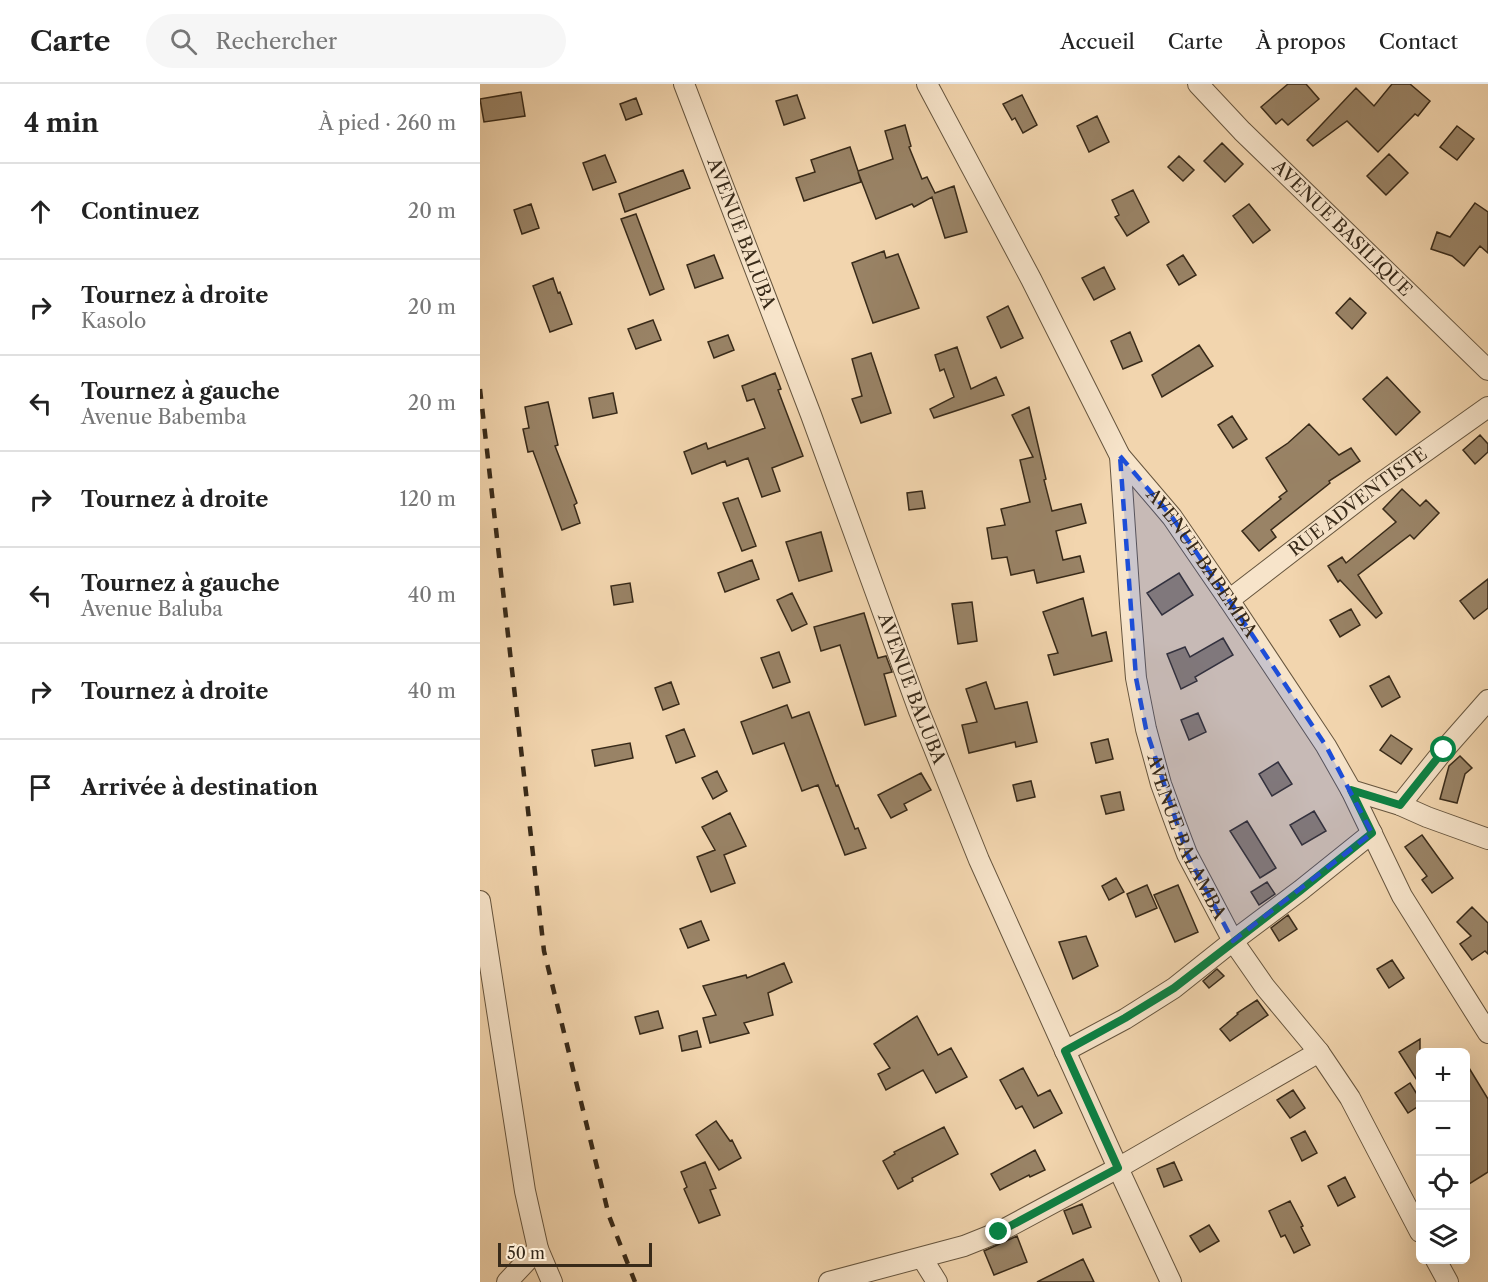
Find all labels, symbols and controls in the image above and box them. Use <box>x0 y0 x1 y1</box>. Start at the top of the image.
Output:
search box <box>146 14 566 68</box>
text: Carte <box>30 24 110 58</box>
icon: search <box>167 25 200 58</box>
text: Rechercher <box>215 28 337 55</box>
text: Accueil <box>1060 29 1135 54</box>
text: Carte <box>1168 29 1223 54</box>
text: À propos <box>1256 29 1346 54</box>
text: Contact <box>1379 29 1458 54</box>
text: 4 min <box>24 107 99 139</box>
text: À pied · 260 m <box>319 111 456 135</box>
street label: AVENUE BALUBA <box>702 154 780 313</box>
street label: AVENUE BASILIQUE <box>1267 155 1416 301</box>
icon: ahead <box>24 195 57 228</box>
text: Continuez <box>81 198 200 225</box>
text: 20 m <box>408 199 456 223</box>
text: Tournez à droite <box>81 282 268 309</box>
icon: right <box>24 291 57 324</box>
text: 20 m <box>408 295 456 319</box>
text: Kasolo <box>81 309 146 333</box>
text: Tournez à gauche <box>81 378 280 405</box>
icon: left <box>24 387 57 420</box>
text: 20 m <box>408 391 456 415</box>
text: Avenue Babemba <box>81 405 246 429</box>
street label: RUE ADVENTISTE <box>1284 443 1431 561</box>
icon: right <box>24 483 57 516</box>
street label: AVENUE BABEMBA <box>1141 483 1262 642</box>
text: Tournez à droite <box>81 486 268 513</box>
text: 120 m <box>399 487 456 511</box>
text: Tournez à gauche <box>81 570 280 597</box>
icon: left <box>24 579 57 612</box>
text: 40 m <box>408 583 456 607</box>
text: Avenue Baluba <box>81 597 223 621</box>
street label: AVENUE BALUBA <box>873 609 950 768</box>
icon: right <box>24 675 57 708</box>
text: Tournez à droite <box>81 678 268 705</box>
text: 40 m <box>408 679 456 703</box>
route start <box>1430 736 1456 762</box>
street label: AVENUE BALAMBA <box>1142 751 1231 924</box>
icon: arrive <box>24 771 57 804</box>
text: Arrivée à destination <box>81 774 318 801</box>
map controls <box>1416 1048 1470 1264</box>
button: + <box>1416 1048 1470 1102</box>
button: − <box>1416 1102 1470 1156</box>
button: locate <box>1416 1156 1470 1210</box>
button: layers <box>1416 1210 1470 1264</box>
route end <box>985 1218 1011 1244</box>
scale bar <box>498 1240 652 1268</box>
text: 50 m <box>507 1243 545 1263</box>

